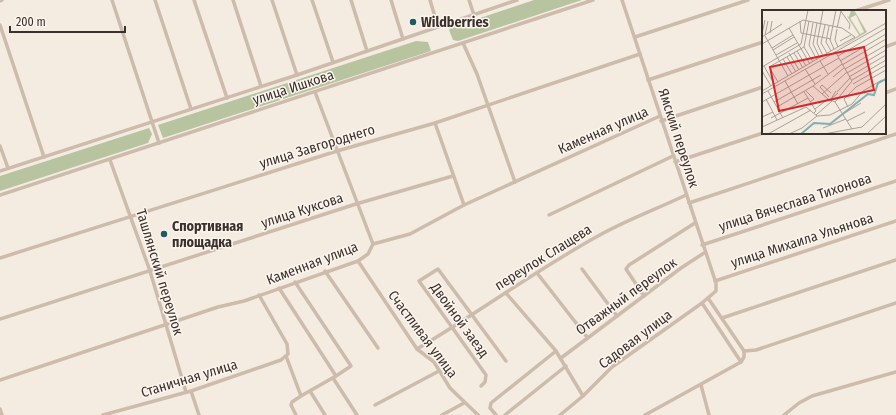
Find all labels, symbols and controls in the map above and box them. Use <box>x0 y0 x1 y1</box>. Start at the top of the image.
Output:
scale bar <box>10 8 125 34</box>
inset map <box>762 10 886 134</box>
place label: Wildberries <box>421 14 489 31</box>
text: 200 m <box>16 15 46 29</box>
marker: Wildberries <box>408 17 418 27</box>
street label: улица Ишкова <box>250 66 336 109</box>
street label: Ямский переулок <box>655 87 703 190</box>
street label: Каменная улица <box>556 103 651 158</box>
street label: улица Завгороднего <box>257 121 377 172</box>
street label: улица Вячеслава Тихонова <box>717 170 874 235</box>
street label: улица Куксова <box>259 189 345 232</box>
street label: Ташлянский переулок <box>132 207 187 338</box>
street label: улица Михаила Ульянова <box>729 209 876 272</box>
place label: Спортивная площадка <box>172 218 243 251</box>
street label: переулок Слащева <box>492 221 595 294</box>
marker: Спортивная площадка <box>159 229 169 239</box>
street label: Каменная улица <box>264 238 361 289</box>
street label: Отважный переулок <box>572 254 680 339</box>
street label: Двойной заезд <box>426 279 492 361</box>
street label: Счастливая улица <box>384 287 461 381</box>
street label: Садовая улица <box>595 306 675 372</box>
street label: Станичная улица <box>139 356 240 401</box>

